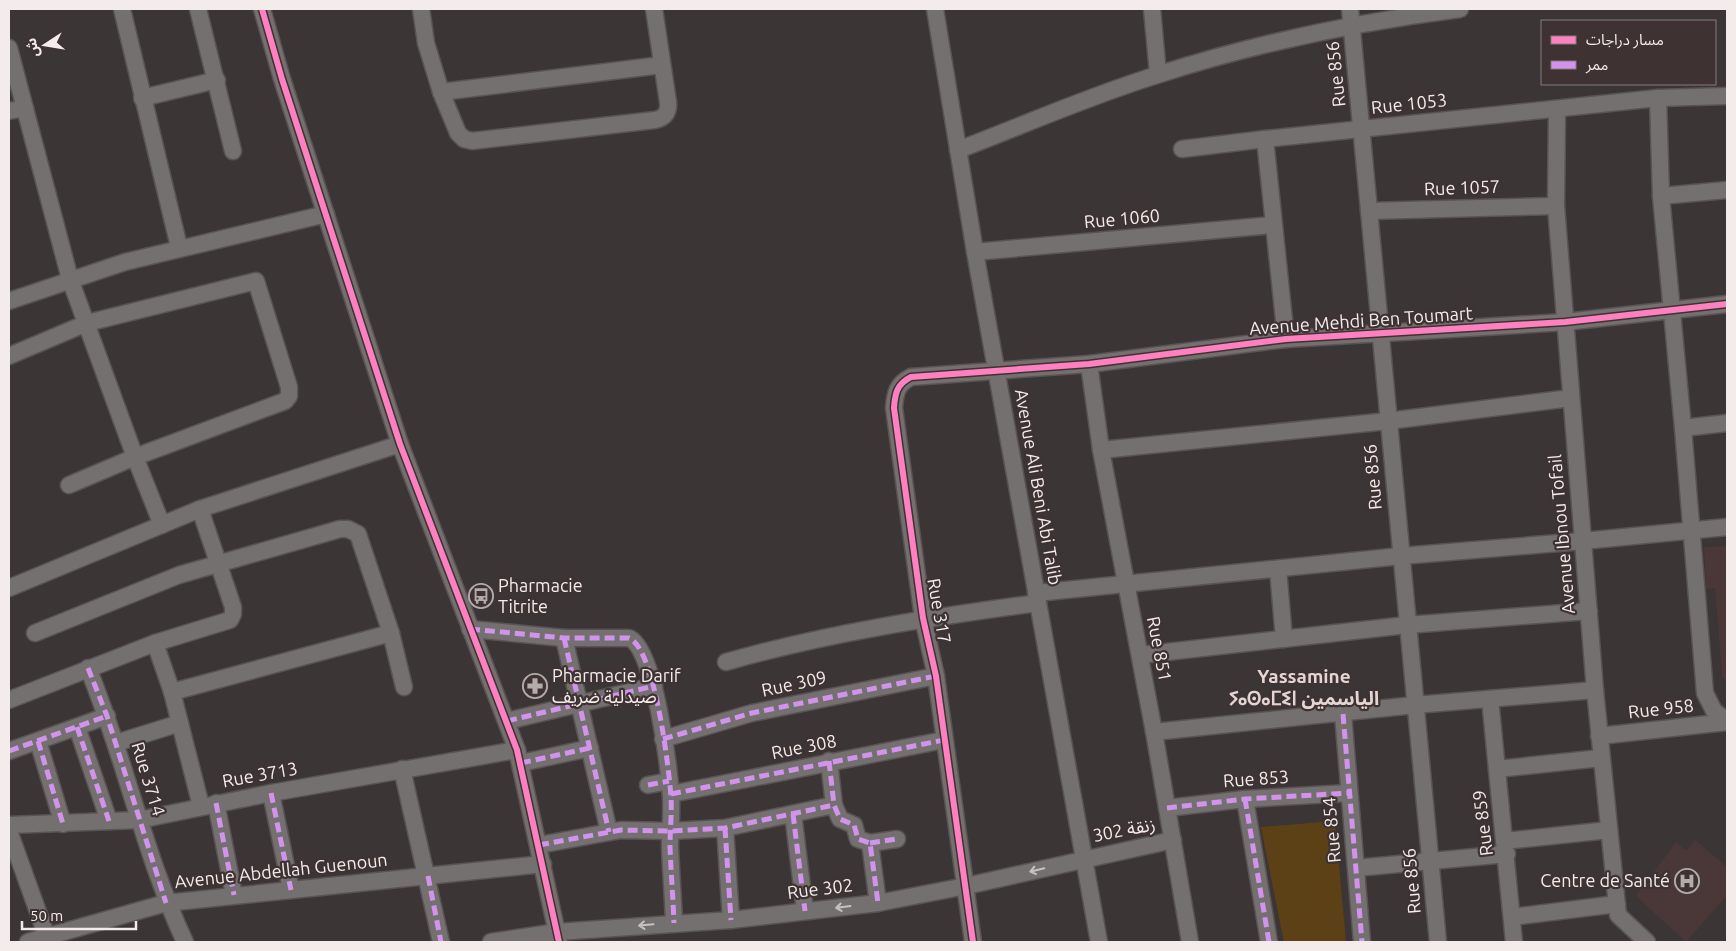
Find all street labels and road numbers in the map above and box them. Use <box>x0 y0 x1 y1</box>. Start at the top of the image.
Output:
street label: Rue 856 <box>1322 40 1348 108</box>
street label: Rue 1053 <box>1370 89 1448 117</box>
street label: Rue 1057 <box>1424 176 1500 198</box>
street label: Rue 1060 <box>1083 205 1161 231</box>
street label: Avenue Mehdi Ben Toumart <box>1248 302 1473 338</box>
street label: Avenue Ali Beni Abi Talib <box>1012 387 1066 586</box>
street label: Rue 856 <box>1359 443 1385 511</box>
street label: Avenue Ibnou Tofail <box>1544 453 1578 615</box>
street label: Rue 317 <box>924 577 956 645</box>
street label: Rue 851 <box>1144 614 1176 683</box>
street label: Rue 309 <box>759 666 828 700</box>
street label: Rue 958 <box>1627 695 1695 721</box>
street label: Rue 308 <box>769 730 838 762</box>
street label: Rue 3714 <box>128 739 170 818</box>
street label: Rue 3713 <box>221 758 299 790</box>
street label: Rue 853 <box>1222 766 1290 790</box>
street label: Rue 859 <box>1468 789 1496 857</box>
street label: Rue 854 <box>1318 796 1344 864</box>
street label: زنقة 302 <box>1091 813 1157 847</box>
street label: Rue 856 <box>1398 847 1424 915</box>
street label: Avenue Abdellah Guenoun <box>173 849 388 891</box>
street label: Rue 302 <box>786 874 854 902</box>

